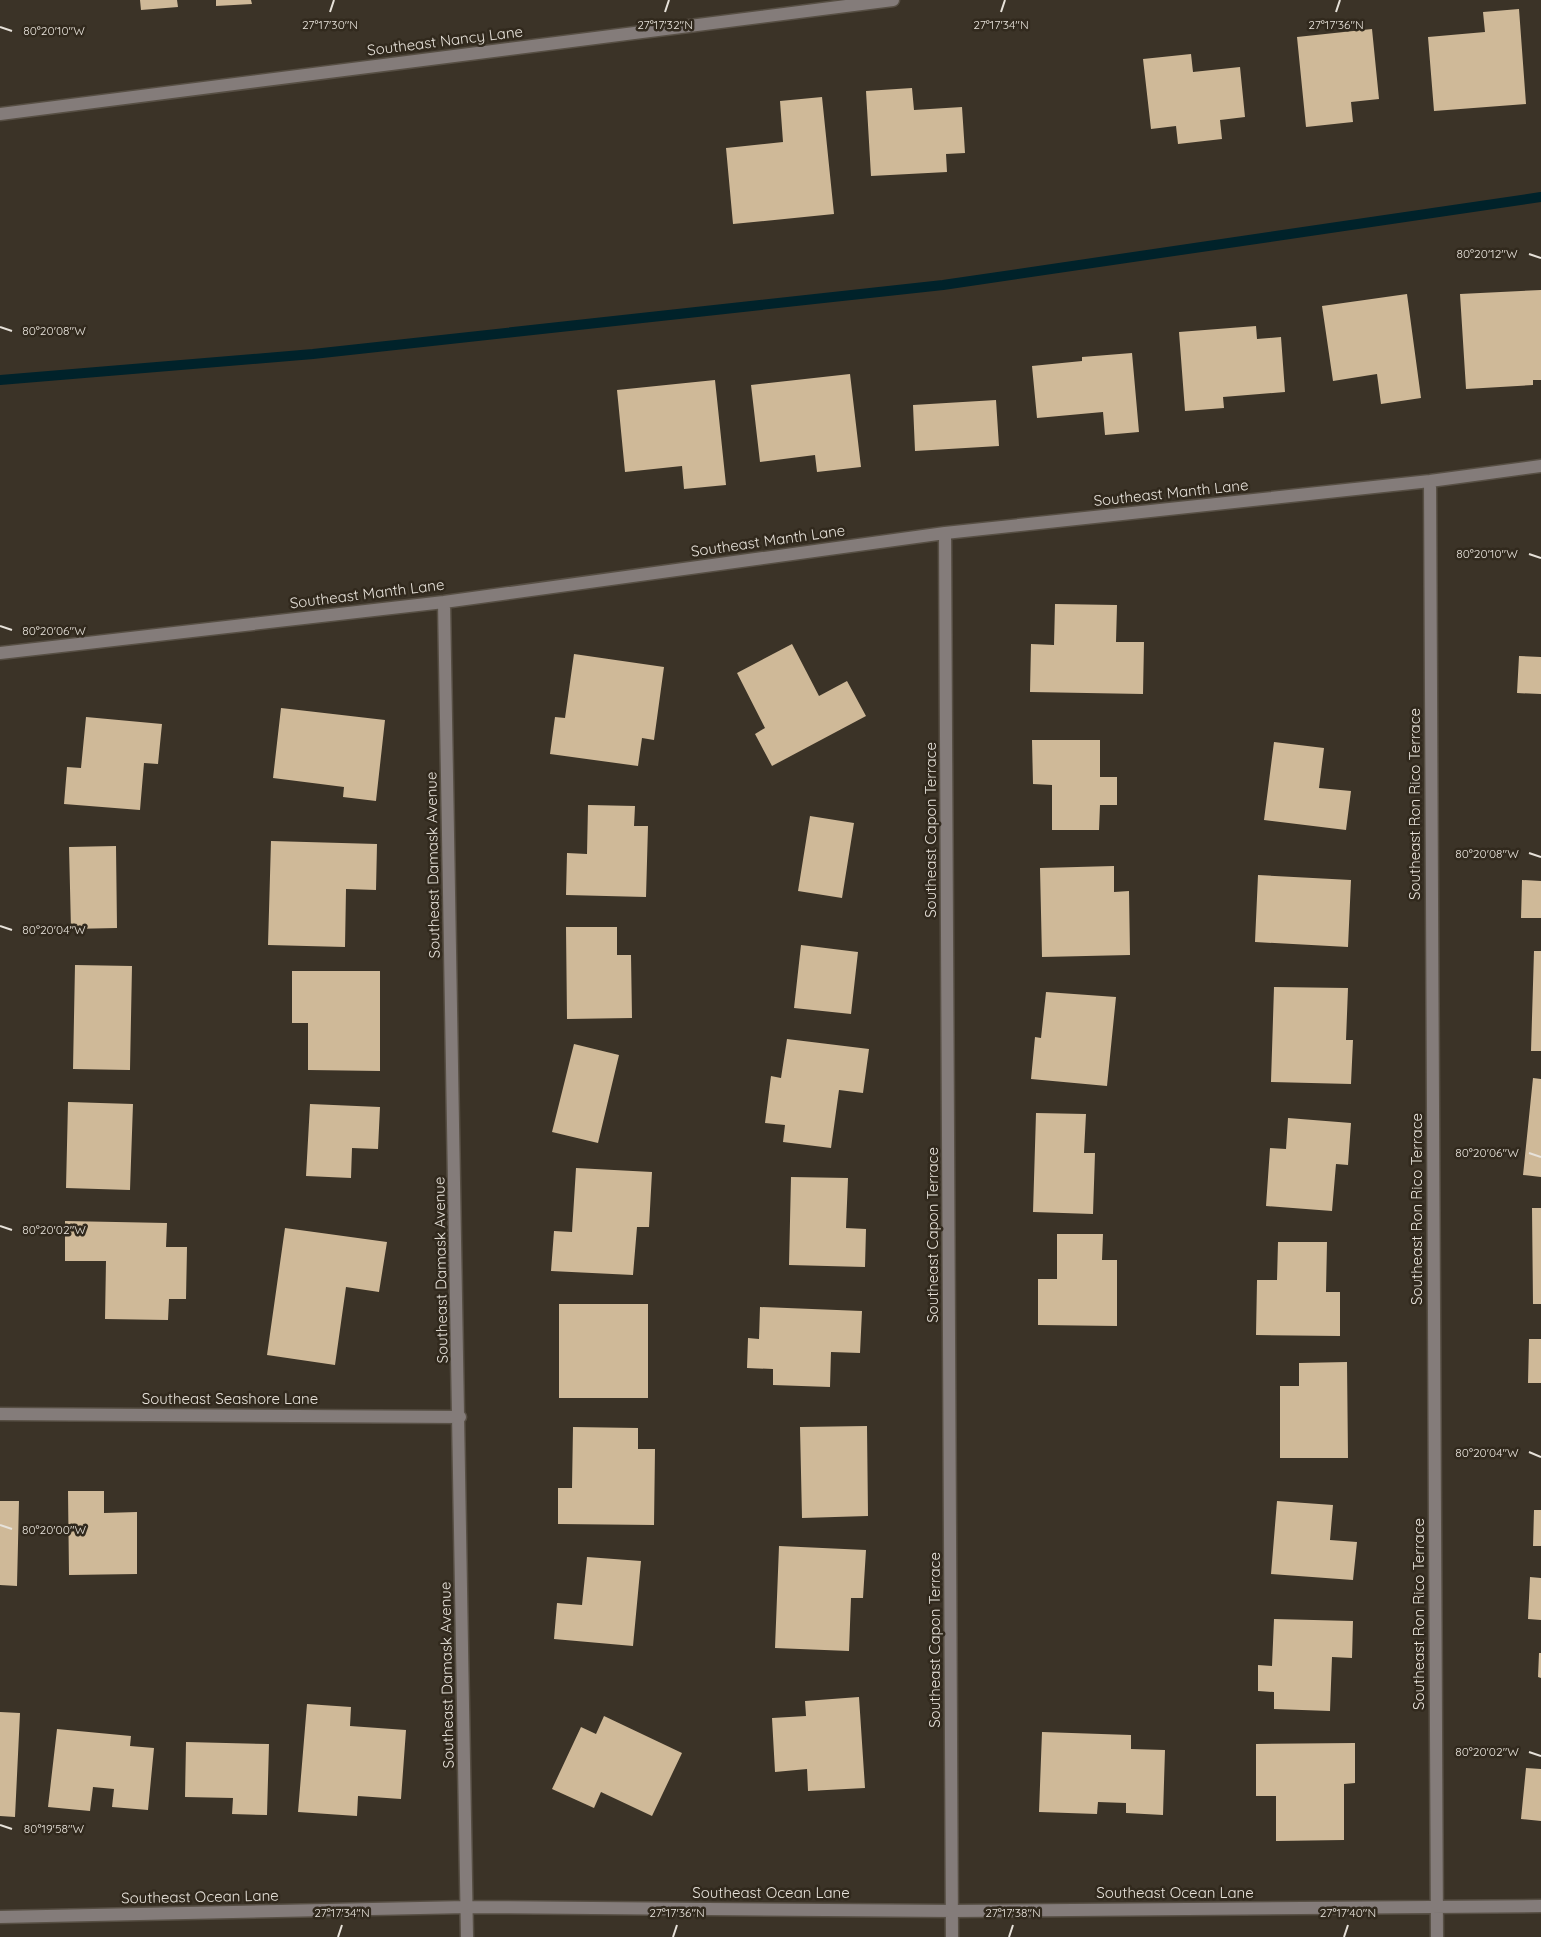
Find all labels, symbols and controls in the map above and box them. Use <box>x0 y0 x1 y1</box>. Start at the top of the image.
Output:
text: 27°17'30"N <box>302 17 358 32</box>
text: 27°17'32"N <box>637 17 693 32</box>
text: 27°17'34"N <box>973 17 1029 32</box>
text: 27°17'36"N <box>1308 17 1364 32</box>
street label: Southeast Nancy Lane <box>366 22 524 59</box>
text: 80°20'10"W <box>23 23 85 38</box>
text: 80°20'12"W <box>1457 246 1518 261</box>
text: 80°20'08"W <box>22 323 86 338</box>
street label: Southeast Manth Lane <box>1093 475 1249 510</box>
street label: Southeast Manth Lane <box>690 520 846 561</box>
text: 80°20'10"W <box>1456 546 1518 561</box>
street label: Southeast Manth Lane <box>289 575 445 612</box>
text: 80°20'06"W <box>22 623 86 638</box>
street label: Southeast Ron Rico Terrace <box>1405 708 1424 900</box>
street label: Southeast Capon Terrace <box>921 742 940 918</box>
street label: Southeast Damask Avenue <box>421 772 444 958</box>
text: 80°20'08"W <box>1455 846 1519 861</box>
text: 80°20'04"W <box>22 922 86 937</box>
street label: Southeast Ron Rico Terrace <box>1407 1113 1426 1305</box>
text: 80°20'06"W <box>1455 1145 1519 1160</box>
street label: Southeast Capon Terrace <box>923 1147 942 1323</box>
street label: Southeast Damask Avenue <box>429 1177 452 1363</box>
text: 80°20'02"W <box>22 1222 86 1237</box>
street label: Southeast Seashore Lane <box>142 1389 318 1408</box>
text: 80°20'04"W <box>1455 1445 1519 1460</box>
street label: Southeast Ron Rico Terrace <box>1409 1518 1428 1710</box>
text: 80°20'00"W <box>22 1522 86 1537</box>
street label: Southeast Capon Terrace <box>925 1552 944 1728</box>
street label: Southeast Damask Avenue <box>435 1582 458 1768</box>
text: 80°20'02"W <box>1455 1744 1519 1759</box>
text: 80°19'58"W <box>24 1821 85 1836</box>
street label: Southeast Ocean Lane <box>692 1883 850 1902</box>
street label: Southeast Ocean Lane <box>1096 1883 1254 1902</box>
street label: Southeast Ocean Lane <box>121 1886 279 1907</box>
text: 27°17'34"N <box>314 1905 370 1920</box>
text: 27°17'36"N <box>649 1905 705 1920</box>
text: 27°17'38"N <box>985 1905 1041 1920</box>
text: 27°17'40"N <box>1320 1905 1376 1920</box>

